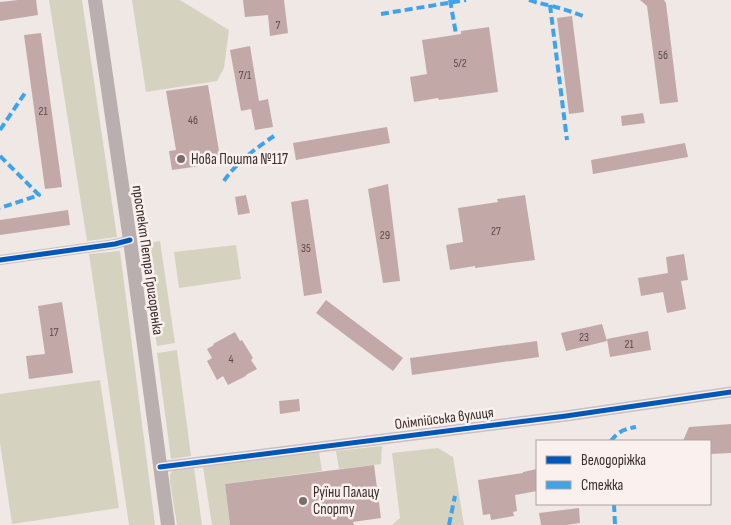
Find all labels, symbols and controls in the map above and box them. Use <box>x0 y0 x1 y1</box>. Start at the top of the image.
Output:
house number: 7 <box>276 18 281 33</box>
house number: 5б <box>658 48 668 63</box>
house number: 5/2 <box>453 56 467 71</box>
house number: 7/1 <box>239 68 252 83</box>
house number: 21 <box>38 104 48 119</box>
house number: 4б <box>188 113 198 128</box>
place label: Нова Пошта №117 <box>191 150 288 169</box>
marker: Нова Пошта №117 <box>175 153 187 165</box>
street label: проспект Петра Григоренка <box>128 184 167 336</box>
house number: 27 <box>491 224 501 239</box>
house number: 29 <box>380 228 390 243</box>
house number: 35 <box>301 241 311 256</box>
house number: 17 <box>50 325 59 340</box>
house number: 23 <box>579 330 589 345</box>
house number: 21 <box>624 337 634 352</box>
house number: 4 <box>228 352 234 367</box>
street label: Олімпійська вулиця <box>393 403 495 434</box>
legend <box>536 440 711 505</box>
text: Велодоріжка <box>581 451 646 470</box>
text: Стежка <box>581 476 624 495</box>
place label: Руїни Палацу Спорту <box>313 483 380 519</box>
marker: Руїни Палацу Спорту <box>297 495 309 507</box>

